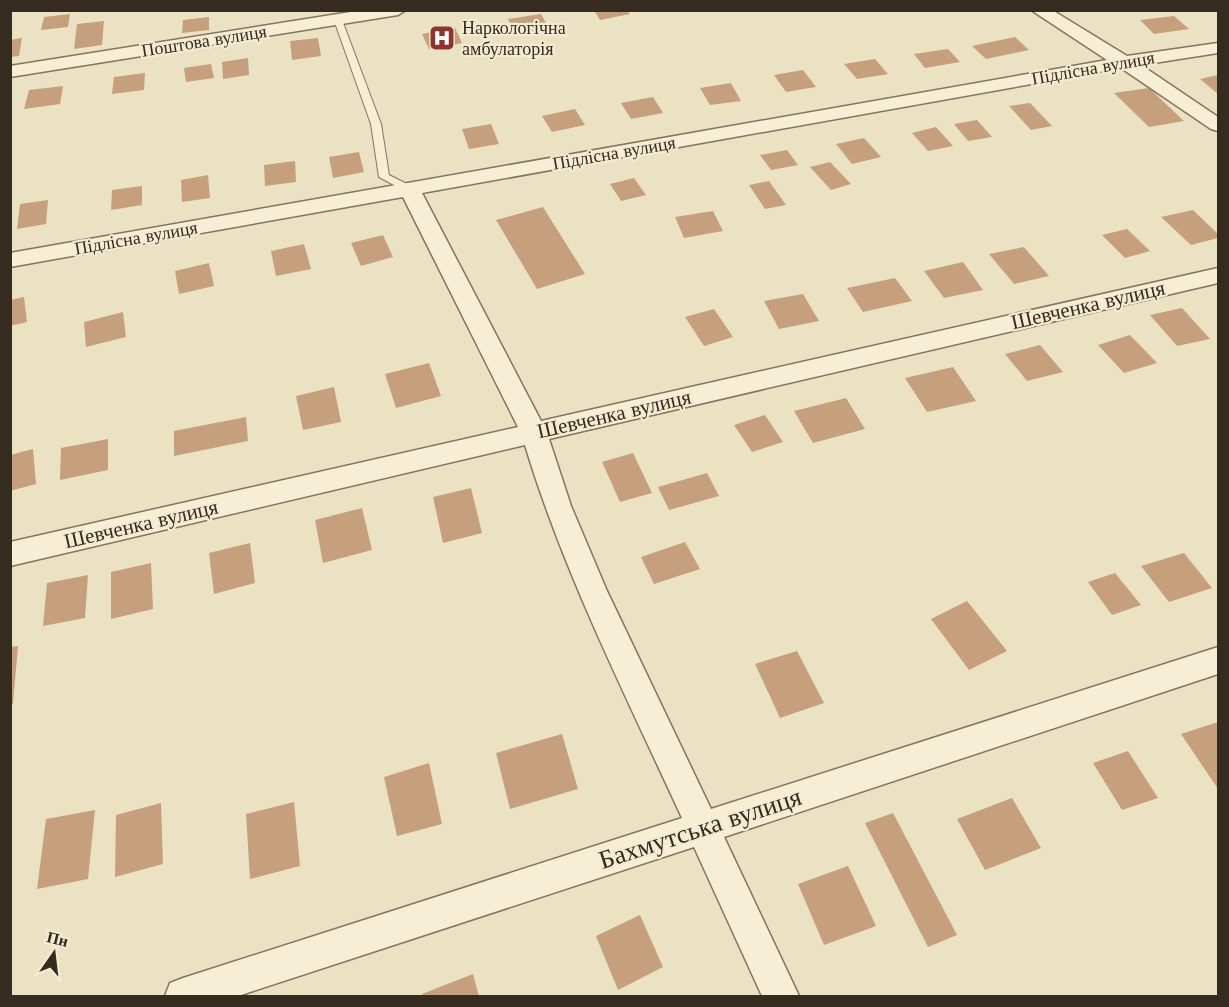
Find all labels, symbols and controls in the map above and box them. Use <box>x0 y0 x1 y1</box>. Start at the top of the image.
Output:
place label: Наркологічна амбулаторія <box>462 17 566 60</box>
street label: Поштова вулиця <box>140 20 268 62</box>
hospital icon: Наркологічна амбулаторія <box>427 23 457 53</box>
street label: Підлісна вулиця <box>1030 46 1156 90</box>
street label: Підлісна вулиця <box>551 131 677 175</box>
street label: Підлісна вулиця <box>73 216 199 260</box>
street label: Шевченка вулиця <box>1008 275 1168 335</box>
street label: Шевченка вулиця <box>534 384 694 444</box>
street label: Шевченка вулиця <box>61 494 221 554</box>
street label: Бахмутська вулиця <box>595 780 805 876</box>
north arrow <box>24 923 84 983</box>
text: Пн <box>45 926 71 951</box>

